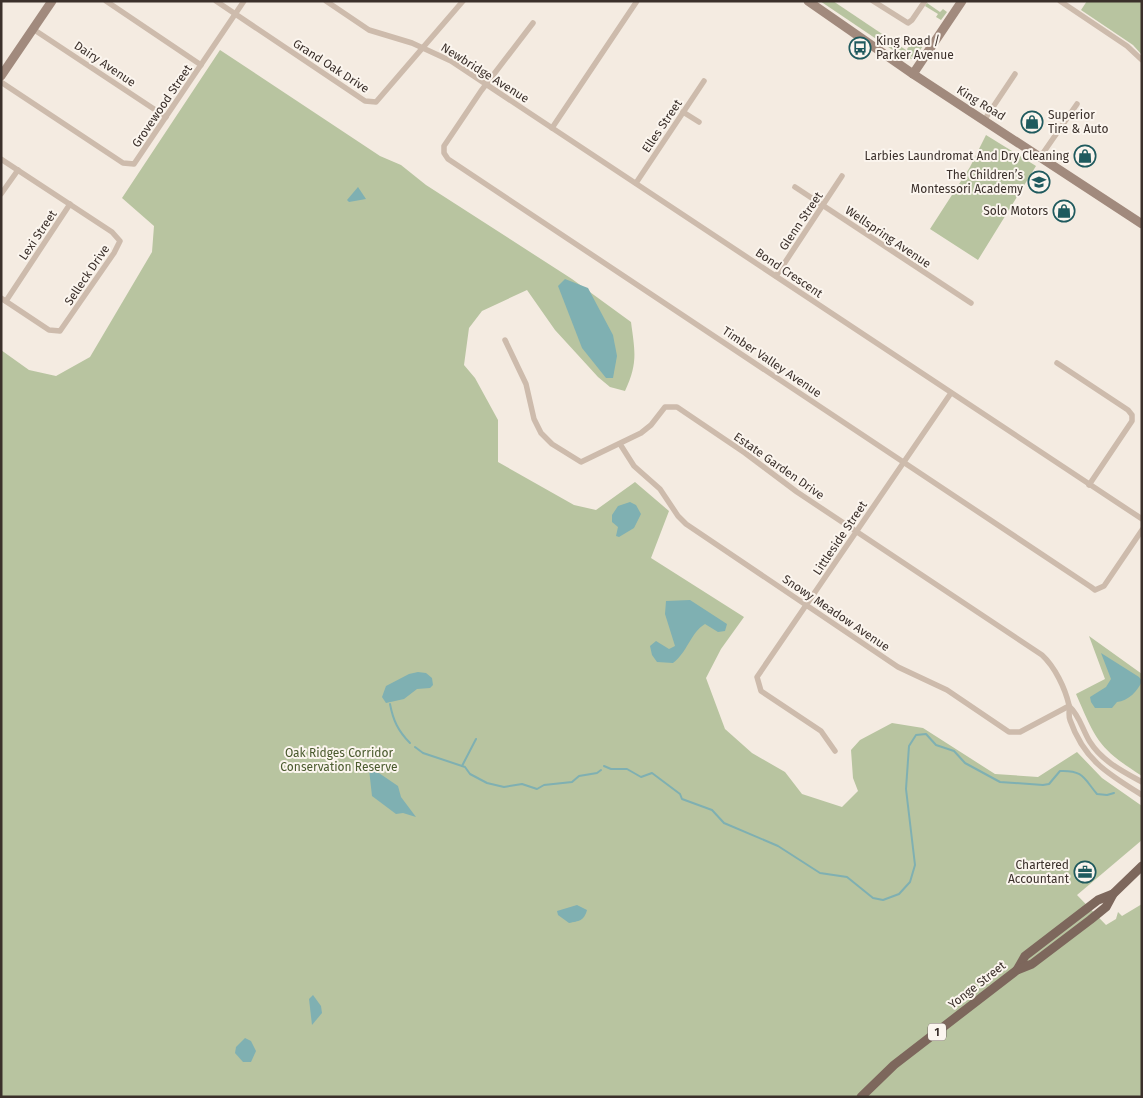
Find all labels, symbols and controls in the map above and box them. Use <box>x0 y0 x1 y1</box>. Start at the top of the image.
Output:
place label: King Road / Parker Avenue <box>876 34 954 62</box>
street label: Grand Oak Drive <box>290 36 372 96</box>
bus stop icon: King Road / Parker Avenue <box>848 36 872 60</box>
street label: Dairy Avenue <box>72 38 138 90</box>
street label: Newbridge Avenue <box>438 40 532 106</box>
street label: Grovewood Street <box>129 61 195 150</box>
street label: King Road <box>954 83 1008 123</box>
street label: Elles Street <box>639 96 685 155</box>
place label: Superior Tire & Auto <box>1048 108 1109 136</box>
shop icon: Superior Tire & Auto <box>1020 110 1044 134</box>
shop icon: Larbies Laundromat And Dry Cleaning <box>1073 144 1097 168</box>
place label: Larbies Laundromat And Dry Cleaning <box>865 149 1070 163</box>
place label: The Children’s Montessori Academy <box>911 168 1023 196</box>
school or university icon: The Children’s Montessori Academy <box>1027 170 1051 194</box>
street label: Glenn Street <box>776 189 826 253</box>
shop icon: Solo Motors <box>1052 199 1076 223</box>
street label: Wellspring Avenue <box>842 203 934 271</box>
place label: Solo Motors <box>983 204 1048 218</box>
street label: Lexi Street <box>16 207 60 263</box>
street label: Selleck Drive <box>62 242 112 308</box>
street label: Bond Crescent <box>753 245 826 301</box>
street label: Timber Valley Avenue <box>720 324 824 400</box>
street label: Estate Garden Drive <box>731 430 827 502</box>
street label: Littleside Street <box>810 498 870 578</box>
street label: Snowy Meadow Avenue <box>780 572 892 654</box>
park label: Oak Ridges Corridor Conservation Reserve <box>280 746 398 774</box>
place label: Chartered Accountant <box>1008 858 1070 886</box>
office icon: Chartered Accountant <box>1073 860 1097 884</box>
street label: Yonge Street <box>946 958 1009 1012</box>
road number: 1 <box>928 1024 946 1040</box>

